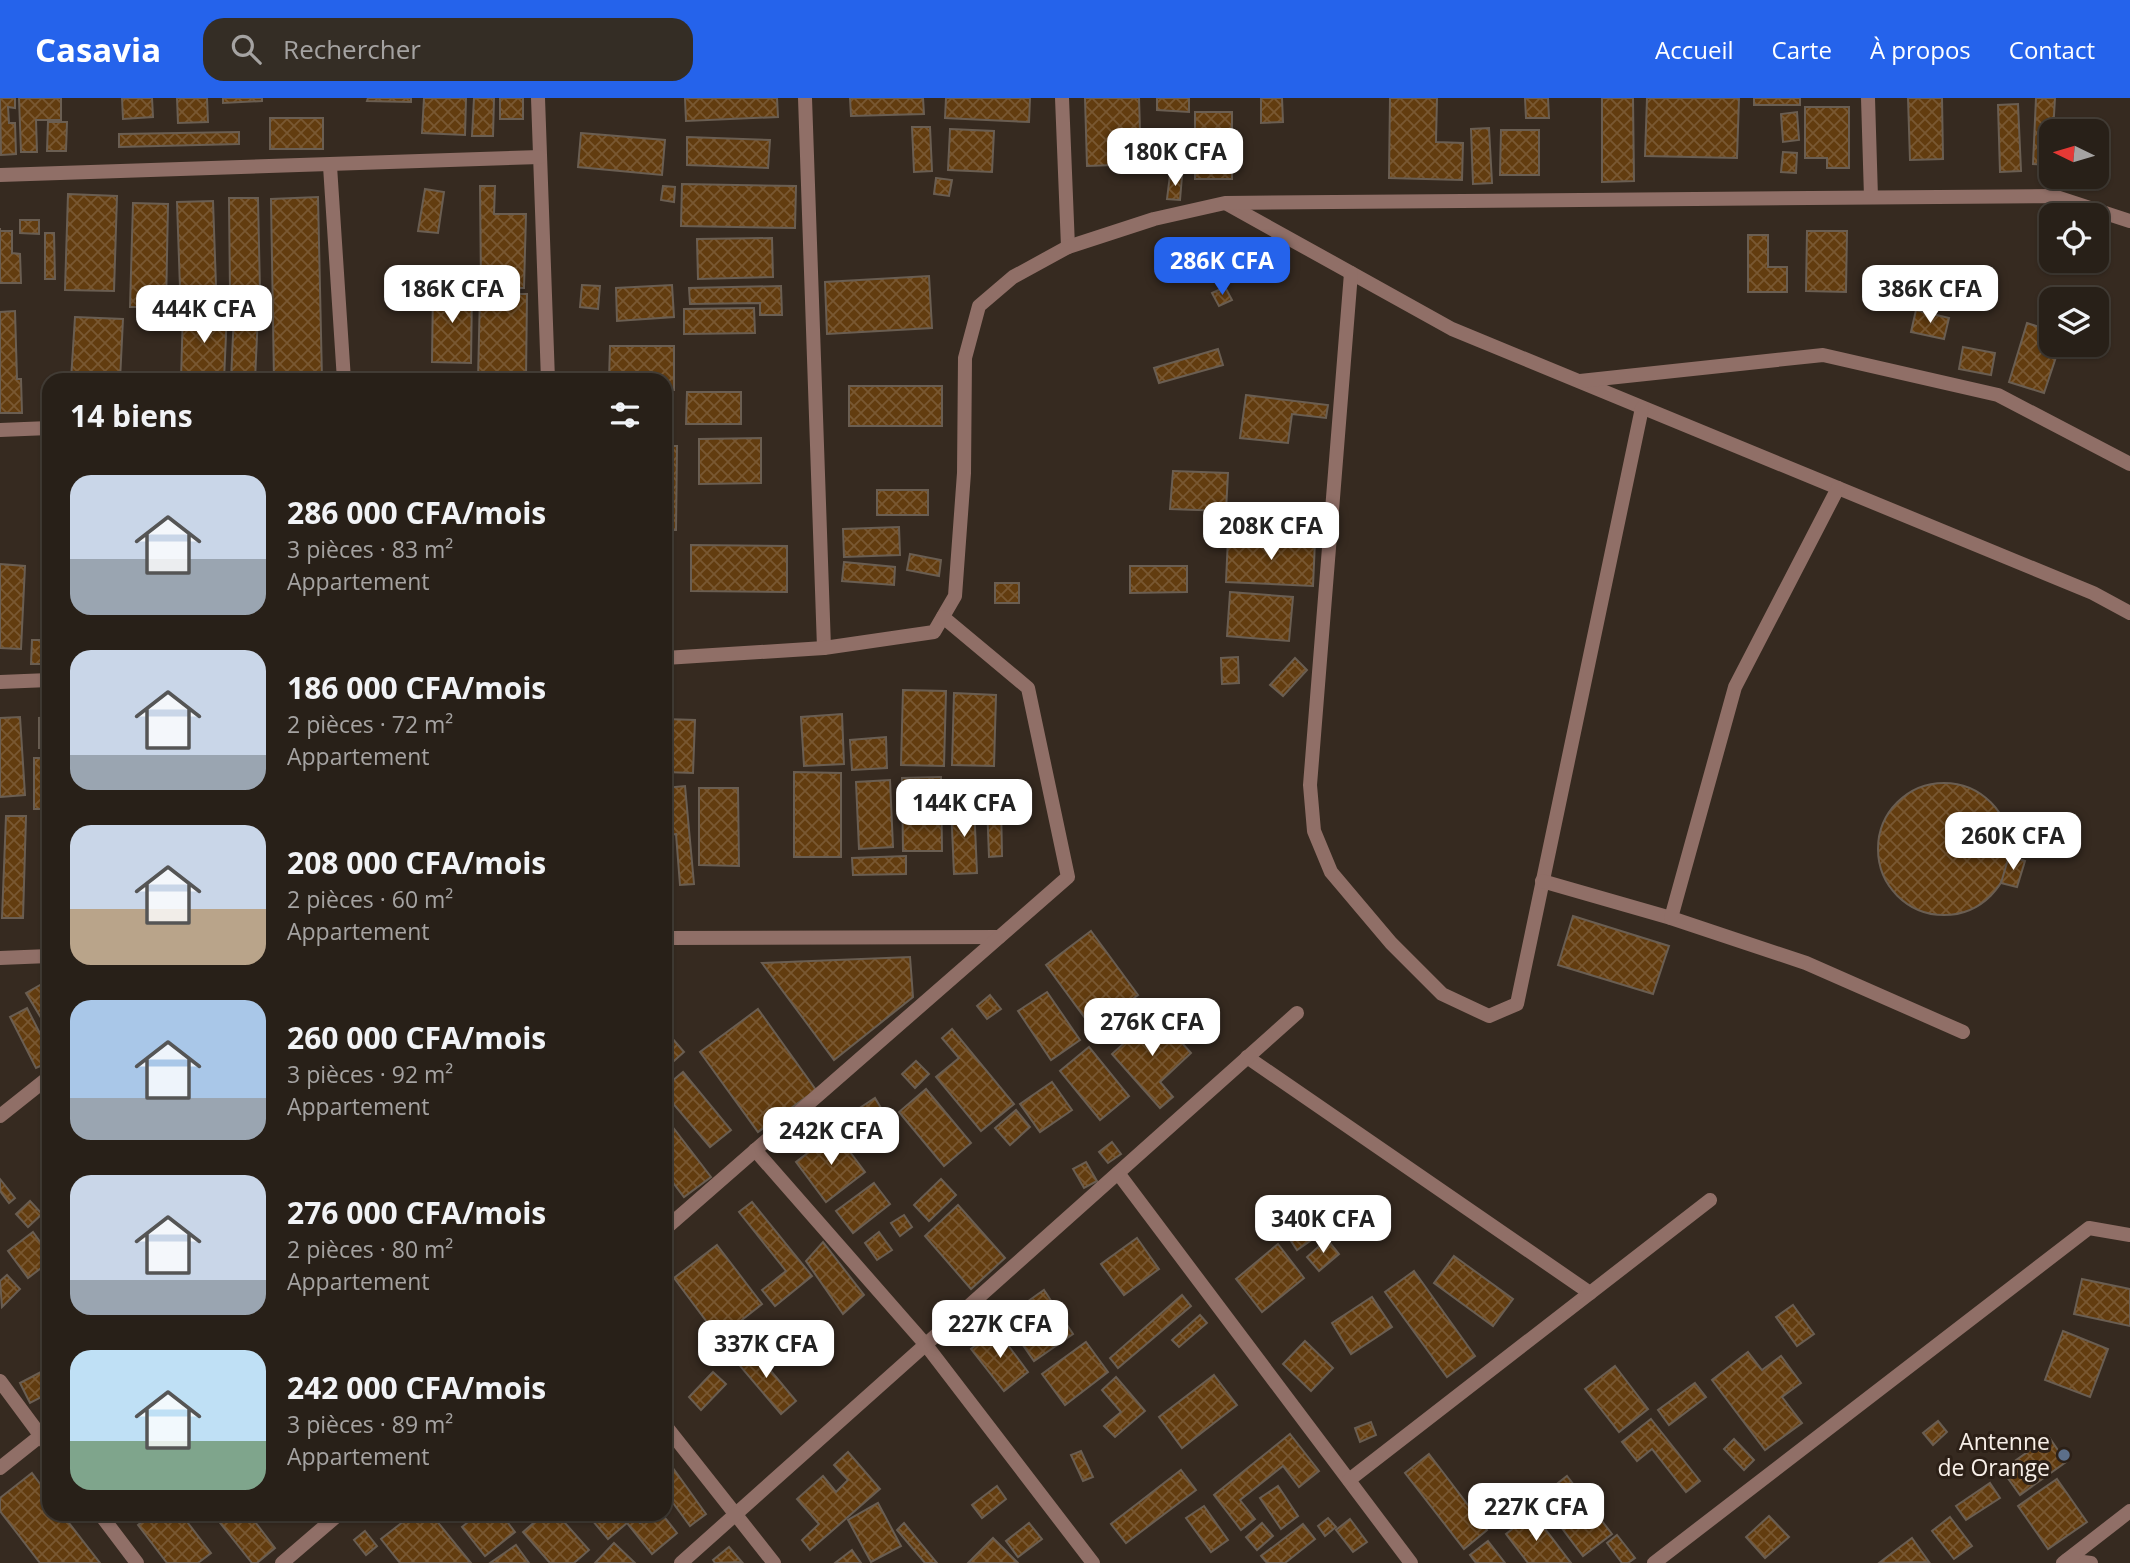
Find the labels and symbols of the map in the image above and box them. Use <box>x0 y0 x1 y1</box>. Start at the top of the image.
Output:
north arrow <box>2039 119 2109 189</box>
pin: 180K CFA <box>1103 129 1247 188</box>
pin: 286K CFA <box>1150 238 1294 297</box>
pin: 186K CFA <box>380 266 524 325</box>
pin: 386K CFA <box>1858 266 2002 325</box>
pin: 444K CFA <box>132 286 276 345</box>
pin: 208K CFA <box>1199 503 1343 562</box>
pin: 144K CFA <box>892 780 1036 839</box>
pin: 260K CFA <box>1941 812 2085 872</box>
pin: 276K CFA <box>1080 998 1224 1058</box>
pin: 242K CFA <box>759 1108 903 1167</box>
pin: 340K CFA <box>1251 1196 1395 1255</box>
pin: 227K CFA <box>928 1300 1072 1360</box>
pin: 337K CFA <box>694 1320 838 1380</box>
place label: Antenne de Orange <box>1937 1425 2050 1483</box>
marker: Antenne de Orange <box>2056 1447 2072 1463</box>
pin: 227K CFA <box>1464 1484 1608 1543</box>

